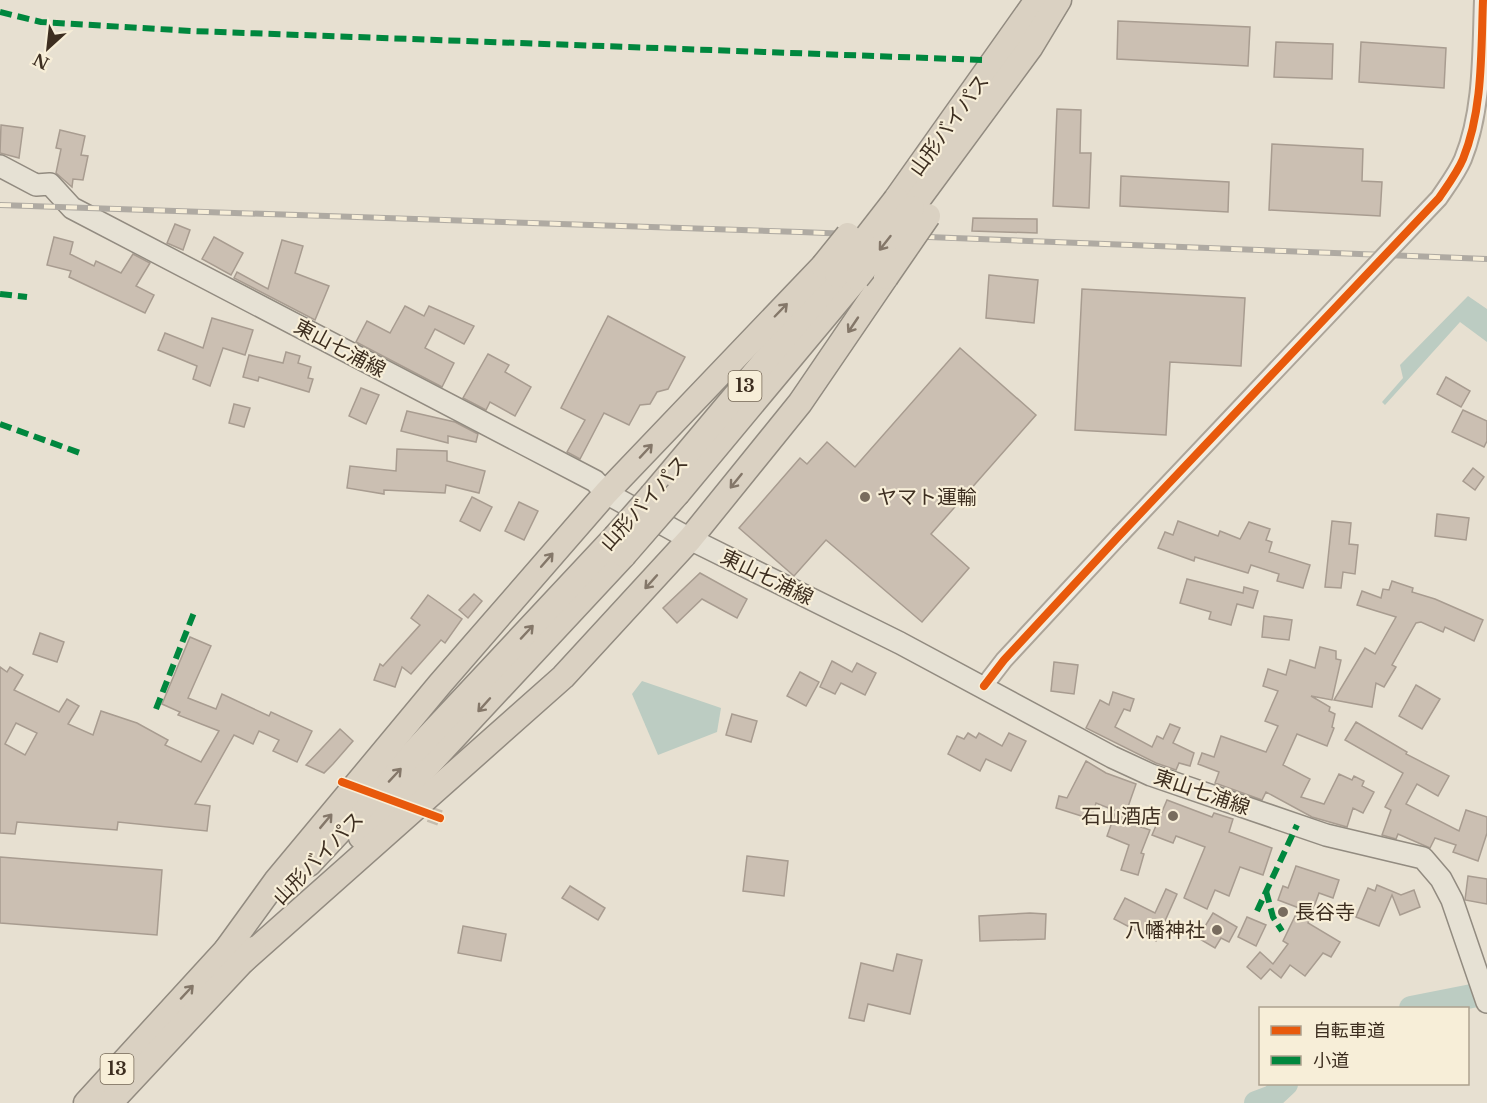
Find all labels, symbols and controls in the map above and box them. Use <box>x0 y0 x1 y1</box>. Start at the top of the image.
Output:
north arrow <box>18 18 78 78</box>
text: N <box>30 49 52 74</box>
street label: 山形バイパス <box>904 70 994 180</box>
one-way arrow <box>878 235 891 251</box>
one-way arrow <box>773 302 788 317</box>
street label: 東山七浦線 <box>290 314 390 382</box>
one-way arrow <box>847 316 859 333</box>
road number: 13 <box>728 371 762 401</box>
one-way arrow <box>639 443 653 458</box>
street label: 山形バイパス <box>595 451 693 555</box>
one-way arrow <box>729 473 743 488</box>
place label: ヤマト運輸 <box>877 485 977 509</box>
marker: ヤマト運輸 <box>858 490 872 504</box>
street label: 東山七浦線 <box>717 544 817 610</box>
one-way arrow <box>541 552 554 568</box>
one-way arrow <box>644 574 658 589</box>
one-way arrow <box>520 625 534 640</box>
one-way arrow <box>477 697 491 712</box>
street label: 東山七浦線 <box>1151 764 1253 820</box>
one-way arrow <box>387 768 401 783</box>
place label: 石山酒店 <box>1081 804 1161 828</box>
street label: 山形バイパス <box>268 807 368 909</box>
marker: 石山酒店 <box>1166 809 1180 823</box>
one-way arrow <box>320 813 333 829</box>
place label: 長谷寺 <box>1295 900 1355 924</box>
marker: 長谷寺 <box>1276 905 1290 919</box>
place label: 八幡神社 <box>1125 918 1205 942</box>
marker: 八幡神社 <box>1210 923 1224 937</box>
one-way arrow <box>180 984 194 999</box>
legend <box>1259 1007 1469 1085</box>
text: 自転車道 <box>1313 1020 1385 1042</box>
text: 小道 <box>1313 1050 1349 1072</box>
road number: 13 <box>100 1054 134 1084</box>

